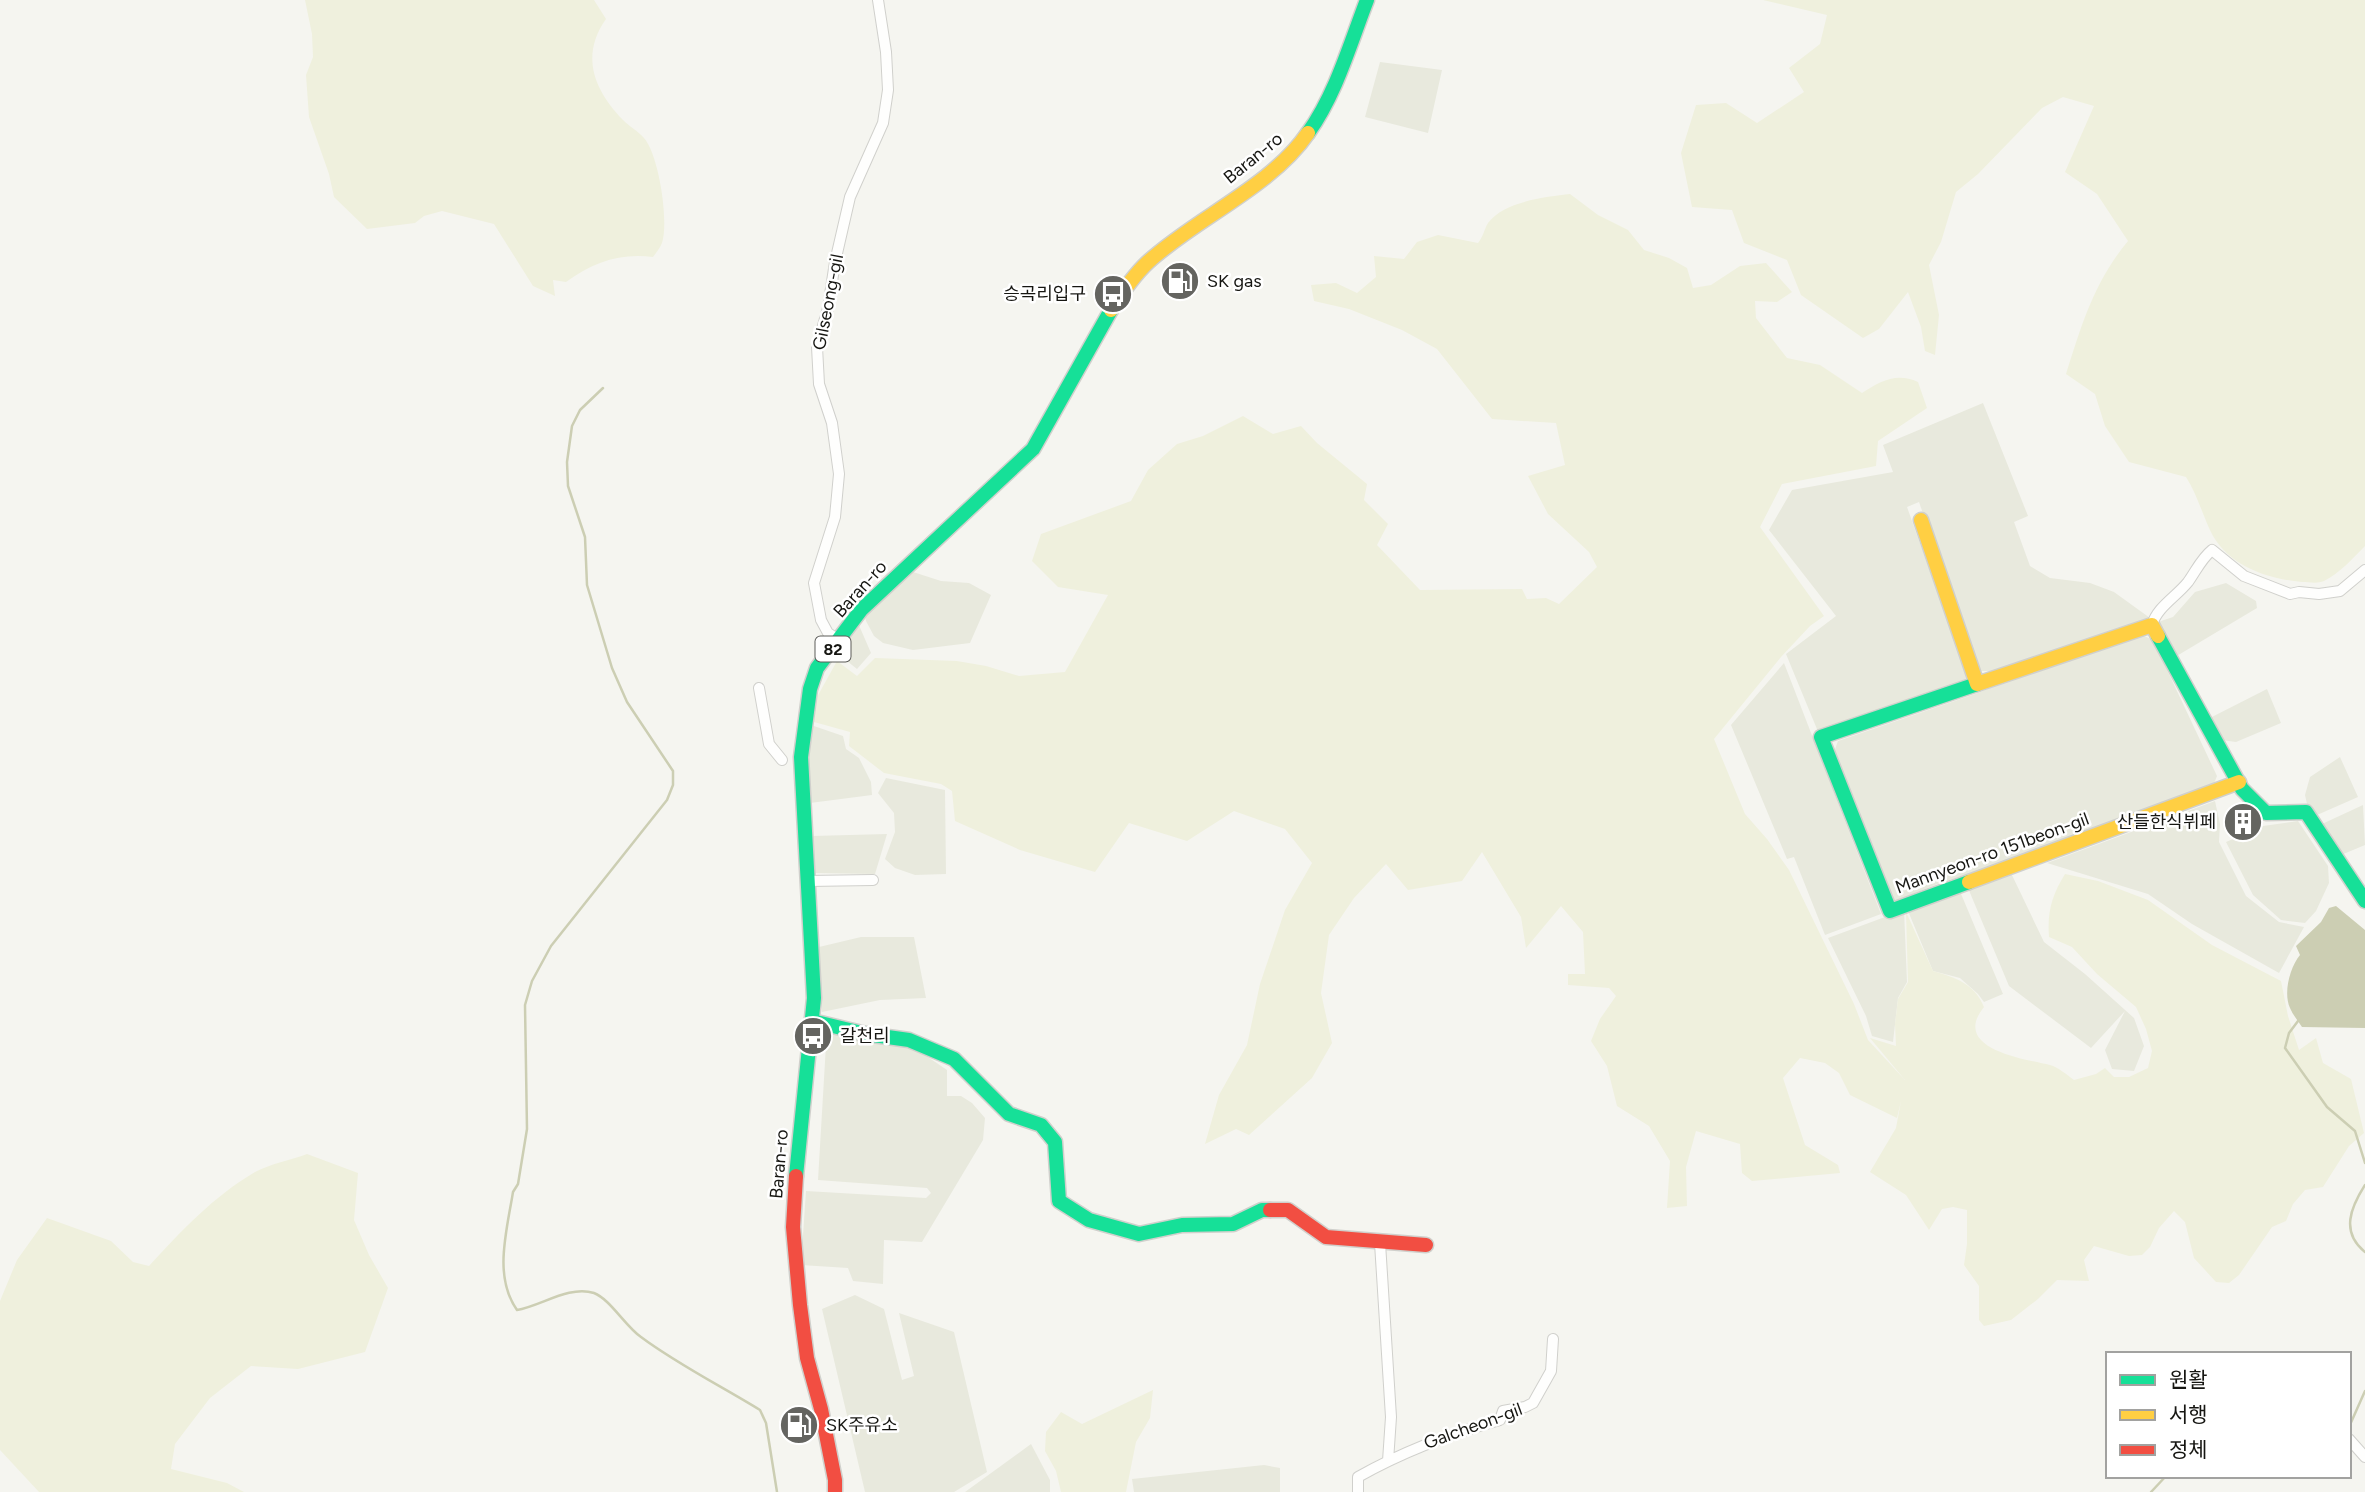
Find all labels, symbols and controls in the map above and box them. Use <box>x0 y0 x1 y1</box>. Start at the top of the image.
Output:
street label: Baran-ro <box>1219 128 1287 188</box>
street label: Gilseong-gil <box>808 252 848 352</box>
fuel station icon: SK gas <box>1159 260 1201 302</box>
place label: SK gas <box>1207 270 1262 292</box>
bus stop icon: 승곡리입구 <box>1092 273 1134 315</box>
place label: 승곡리입구 <box>1003 283 1086 305</box>
street label: Baran-ro <box>829 556 891 622</box>
road number: 82 <box>816 636 850 662</box>
building icon: 산들한식뷔페 <box>2222 801 2264 843</box>
street label: Mannyeon-ro 151beon-gil <box>1892 808 2092 898</box>
place label: 산들한식뷔페 <box>2117 811 2216 833</box>
bus stop icon: 갈천리 <box>792 1015 834 1057</box>
place label: 갈천리 <box>840 1025 890 1047</box>
street label: Baran-ro <box>765 1128 793 1200</box>
legend <box>2106 1352 2351 1478</box>
text: 원활 <box>2169 1367 2208 1392</box>
street label: Galcheon-gil <box>1421 1398 1525 1454</box>
text: 서행 <box>2169 1402 2208 1427</box>
fuel station icon: SK주유소 <box>778 1404 820 1446</box>
place label: SK주유소 <box>826 1414 898 1436</box>
text: 정체 <box>2169 1437 2208 1462</box>

